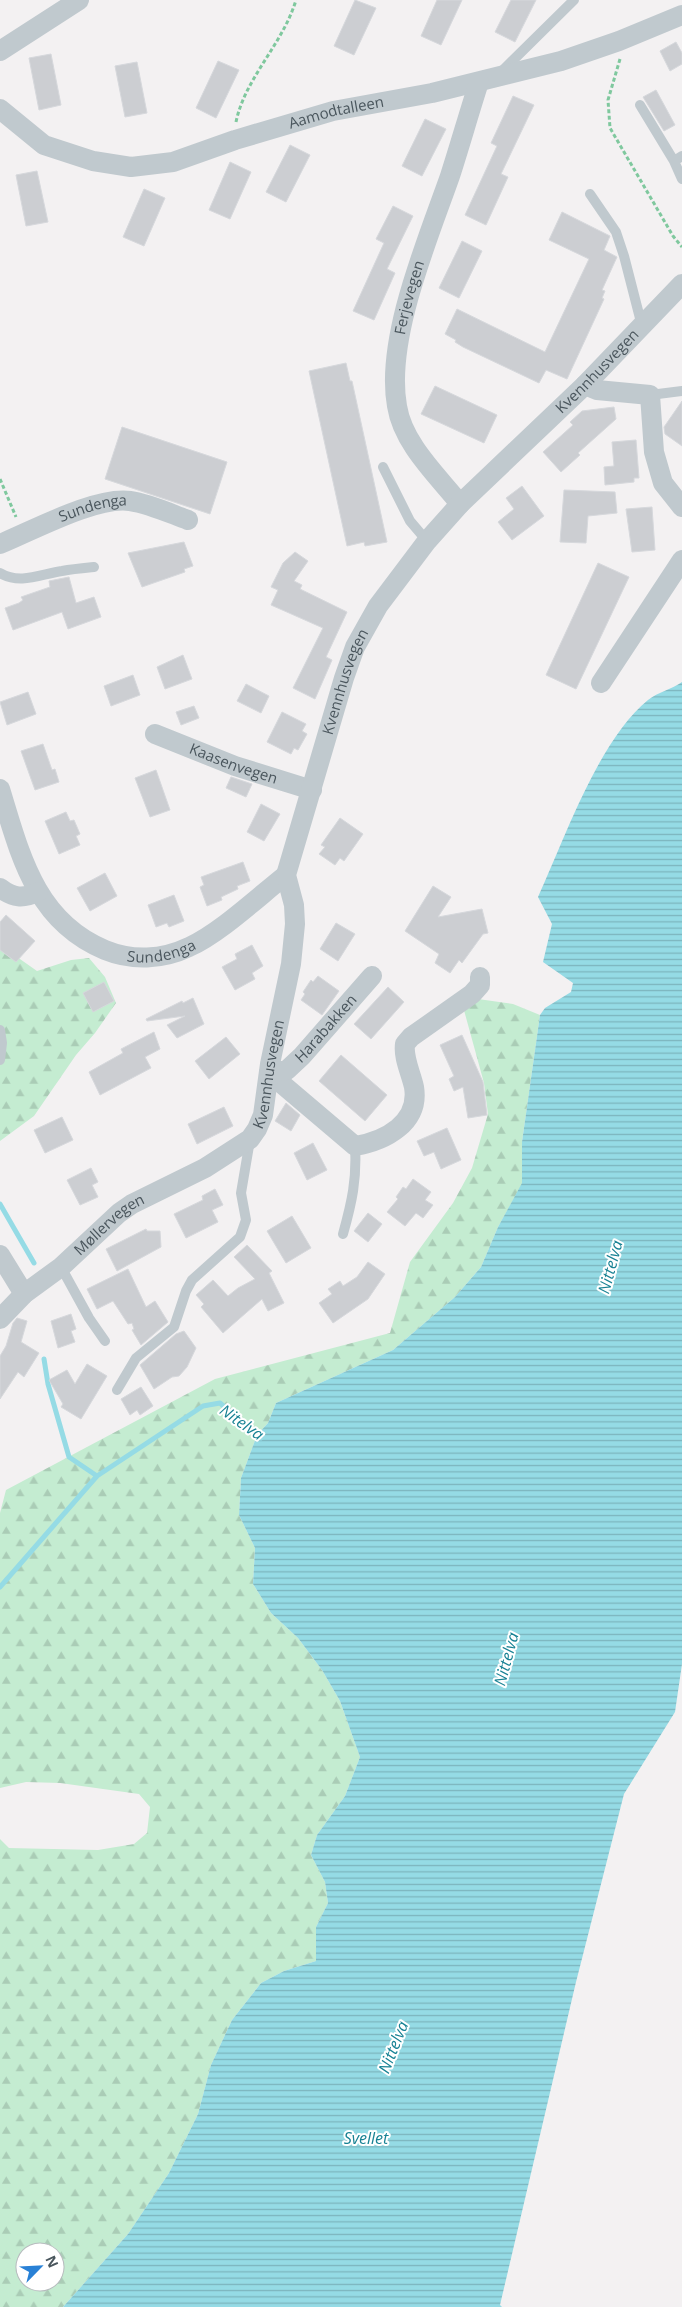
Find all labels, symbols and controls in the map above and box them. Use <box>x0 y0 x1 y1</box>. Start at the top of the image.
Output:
street label: Aamodtalleen <box>286 91 385 133</box>
street label: Ferjevegen <box>389 257 428 336</box>
street label: Kvennhusvegen <box>551 324 643 417</box>
street label: Sundenga <box>55 489 127 526</box>
street label: Kvennhusvegen <box>317 625 372 737</box>
street label: Kaasenvegen <box>187 738 280 788</box>
street label: Sundenga <box>126 934 199 967</box>
street label: Harabakken <box>290 990 361 1067</box>
street label: Kvennhusvegen <box>247 1018 288 1132</box>
street label: Møllervegen <box>69 1189 147 1259</box>
water label: Nittelva <box>592 1238 628 1296</box>
water label: Nitelva <box>216 1399 268 1445</box>
water label: Nittelva <box>488 1630 524 1688</box>
water label: Nittelva <box>373 2018 413 2076</box>
water label: Svellet <box>344 2127 389 2149</box>
north arrow <box>15 2242 65 2292</box>
text: N <box>41 2252 63 2271</box>

